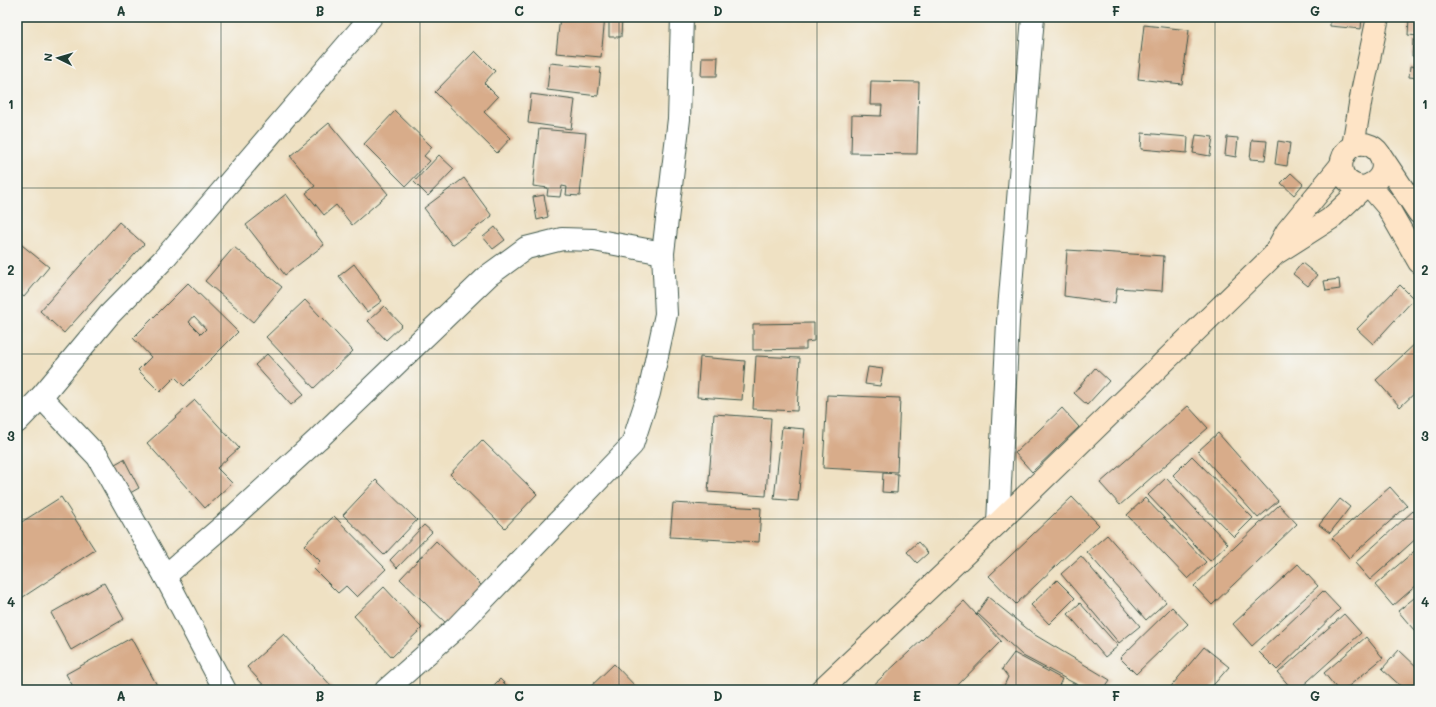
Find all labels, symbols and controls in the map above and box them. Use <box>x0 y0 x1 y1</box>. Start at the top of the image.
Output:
text: A <box>116 2 126 19</box>
text: B <box>316 2 325 19</box>
text: C <box>514 2 524 19</box>
text: D <box>713 2 723 19</box>
text: E <box>913 2 921 19</box>
text: F <box>1112 2 1120 19</box>
text: G <box>1310 2 1320 19</box>
north arrow <box>38 38 78 78</box>
text: N <box>40 52 55 62</box>
text: 1 <box>8 95 14 112</box>
text: 1 <box>1422 95 1428 112</box>
text: 2 <box>7 261 15 278</box>
text: 2 <box>1421 261 1429 278</box>
text: 3 <box>7 427 15 444</box>
text: 3 <box>1421 427 1429 444</box>
text: 4 <box>7 593 15 610</box>
text: 4 <box>1421 593 1429 610</box>
text: A <box>116 687 126 704</box>
text: B <box>316 687 325 704</box>
text: C <box>514 687 524 704</box>
text: D <box>713 687 723 704</box>
text: E <box>913 687 921 704</box>
text: F <box>1112 687 1120 704</box>
text: G <box>1310 687 1320 704</box>

